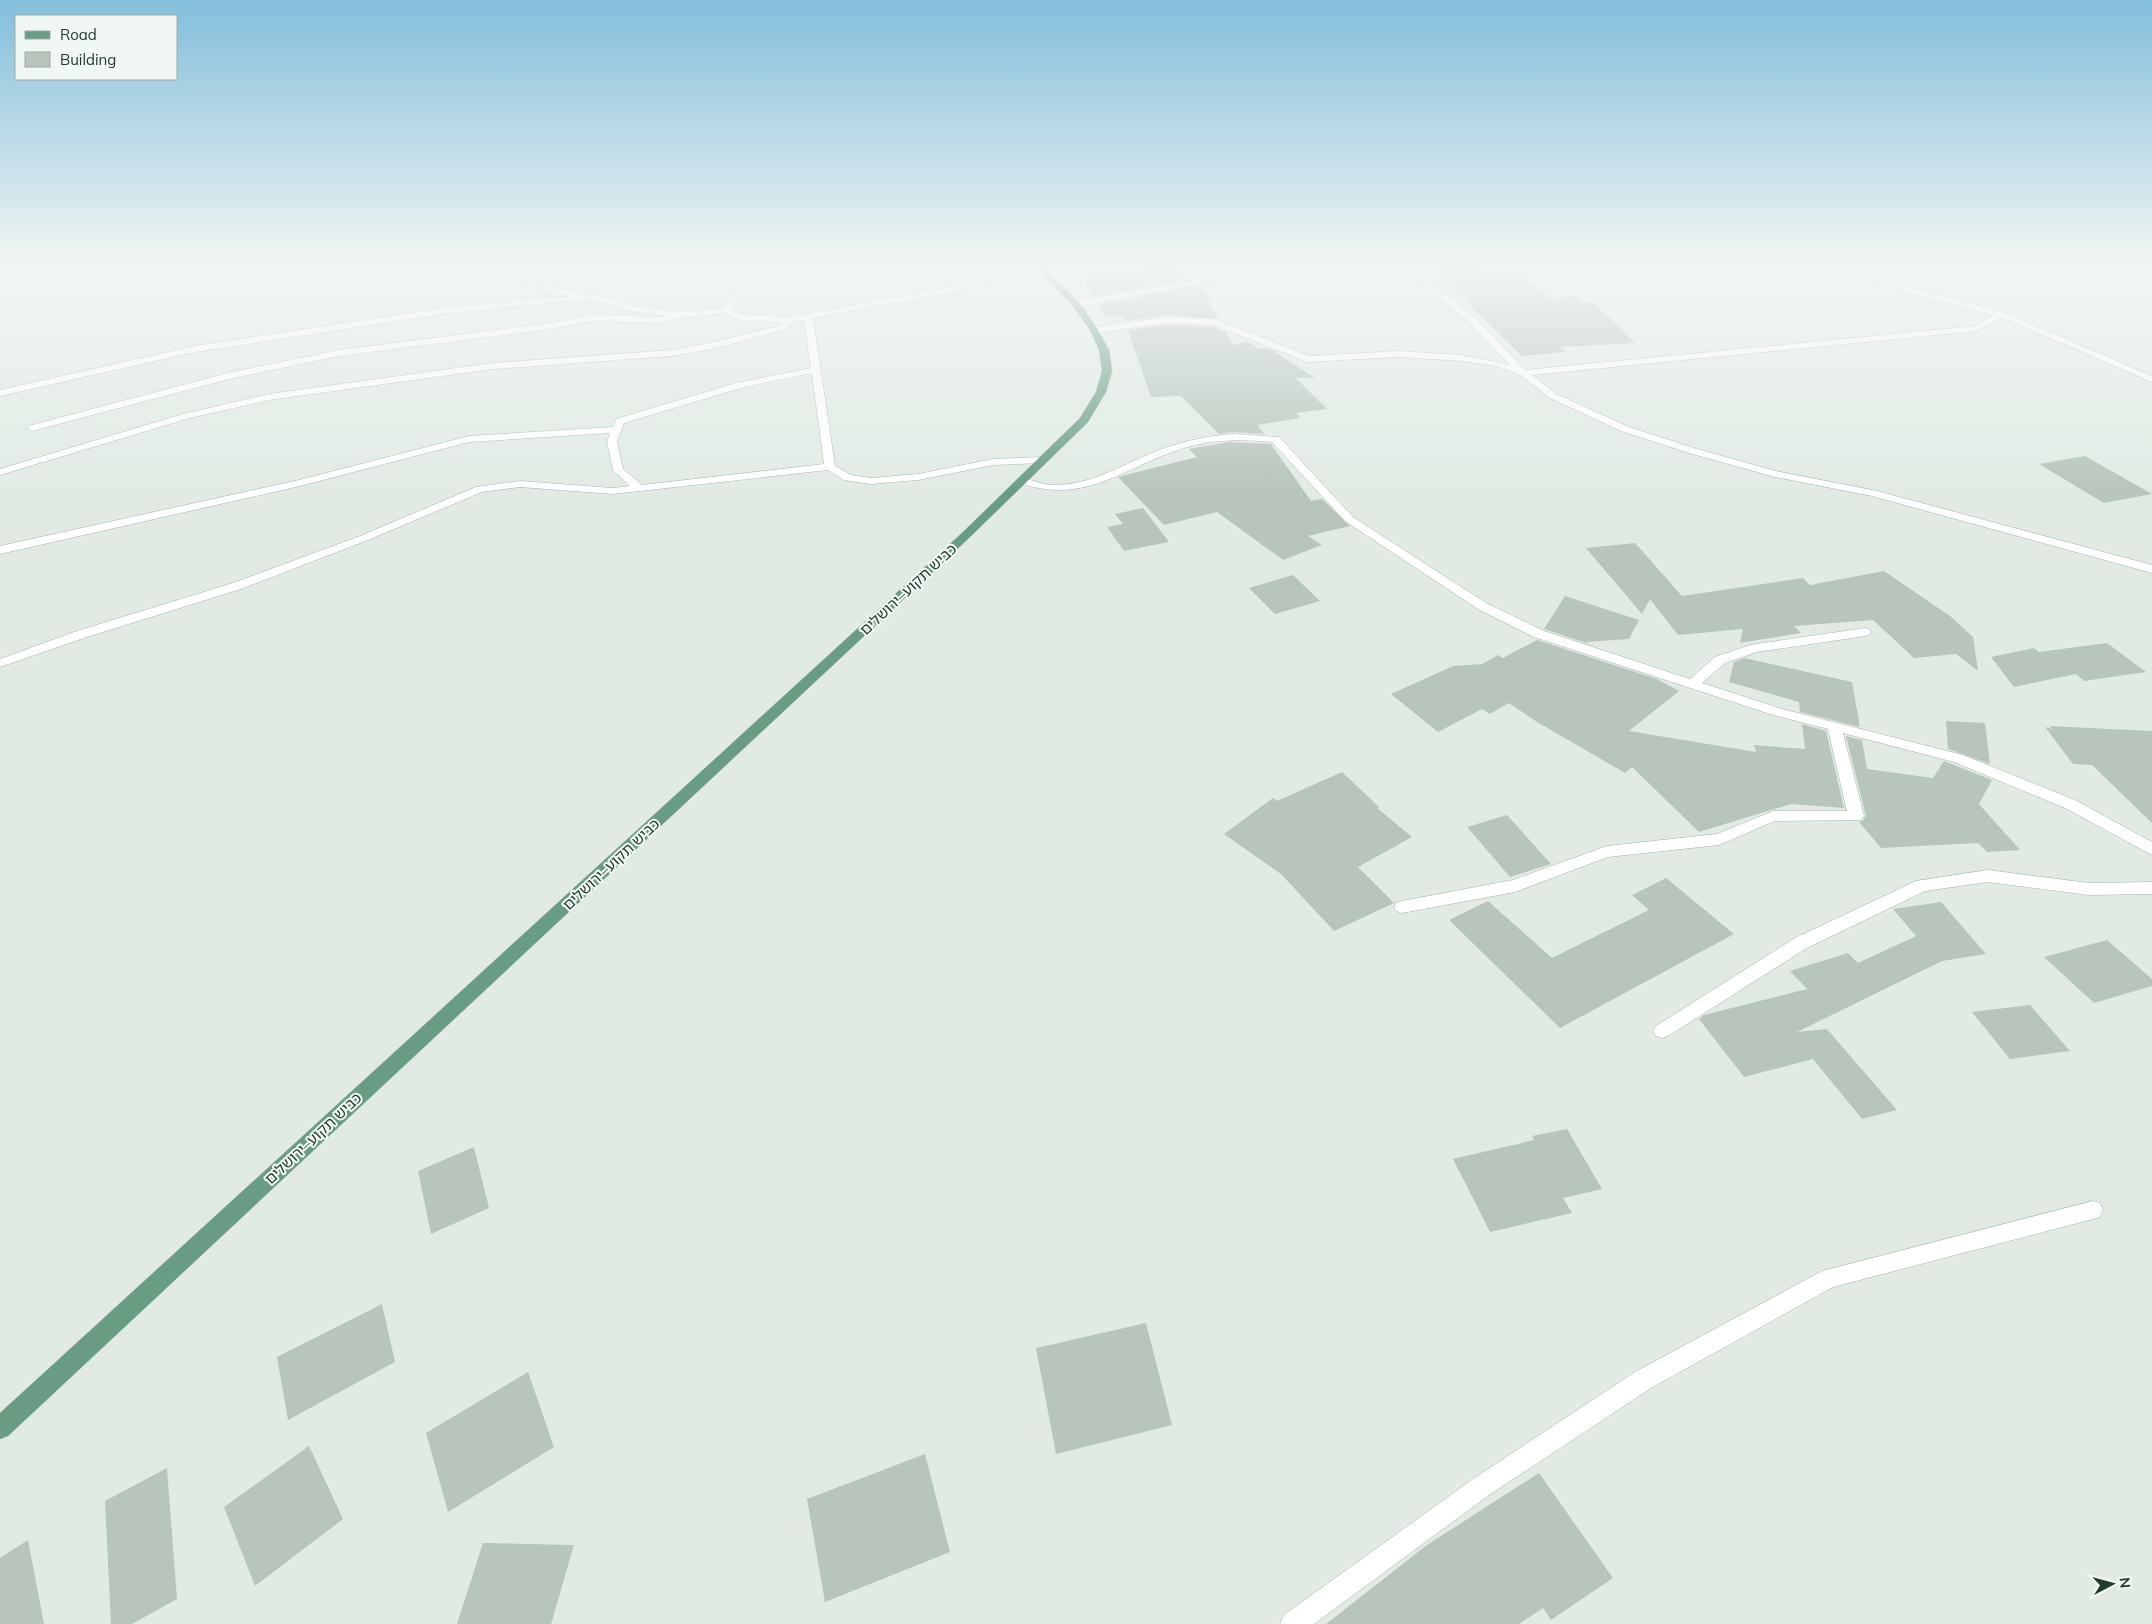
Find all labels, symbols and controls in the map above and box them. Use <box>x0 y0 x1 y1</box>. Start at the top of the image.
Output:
legend <box>15 15 178 80</box>
text: Road <box>60 25 97 44</box>
text: Building <box>60 50 116 69</box>
street label: כביש תקוע–ירושלים <box>856 539 961 639</box>
street label: כביש תקוע–ירושלים <box>559 814 664 914</box>
street label: כביש תקוע–ירושלים <box>261 1088 366 1188</box>
north arrow <box>2087 1559 2137 1609</box>
text: N <box>2115 1576 2134 1589</box>

